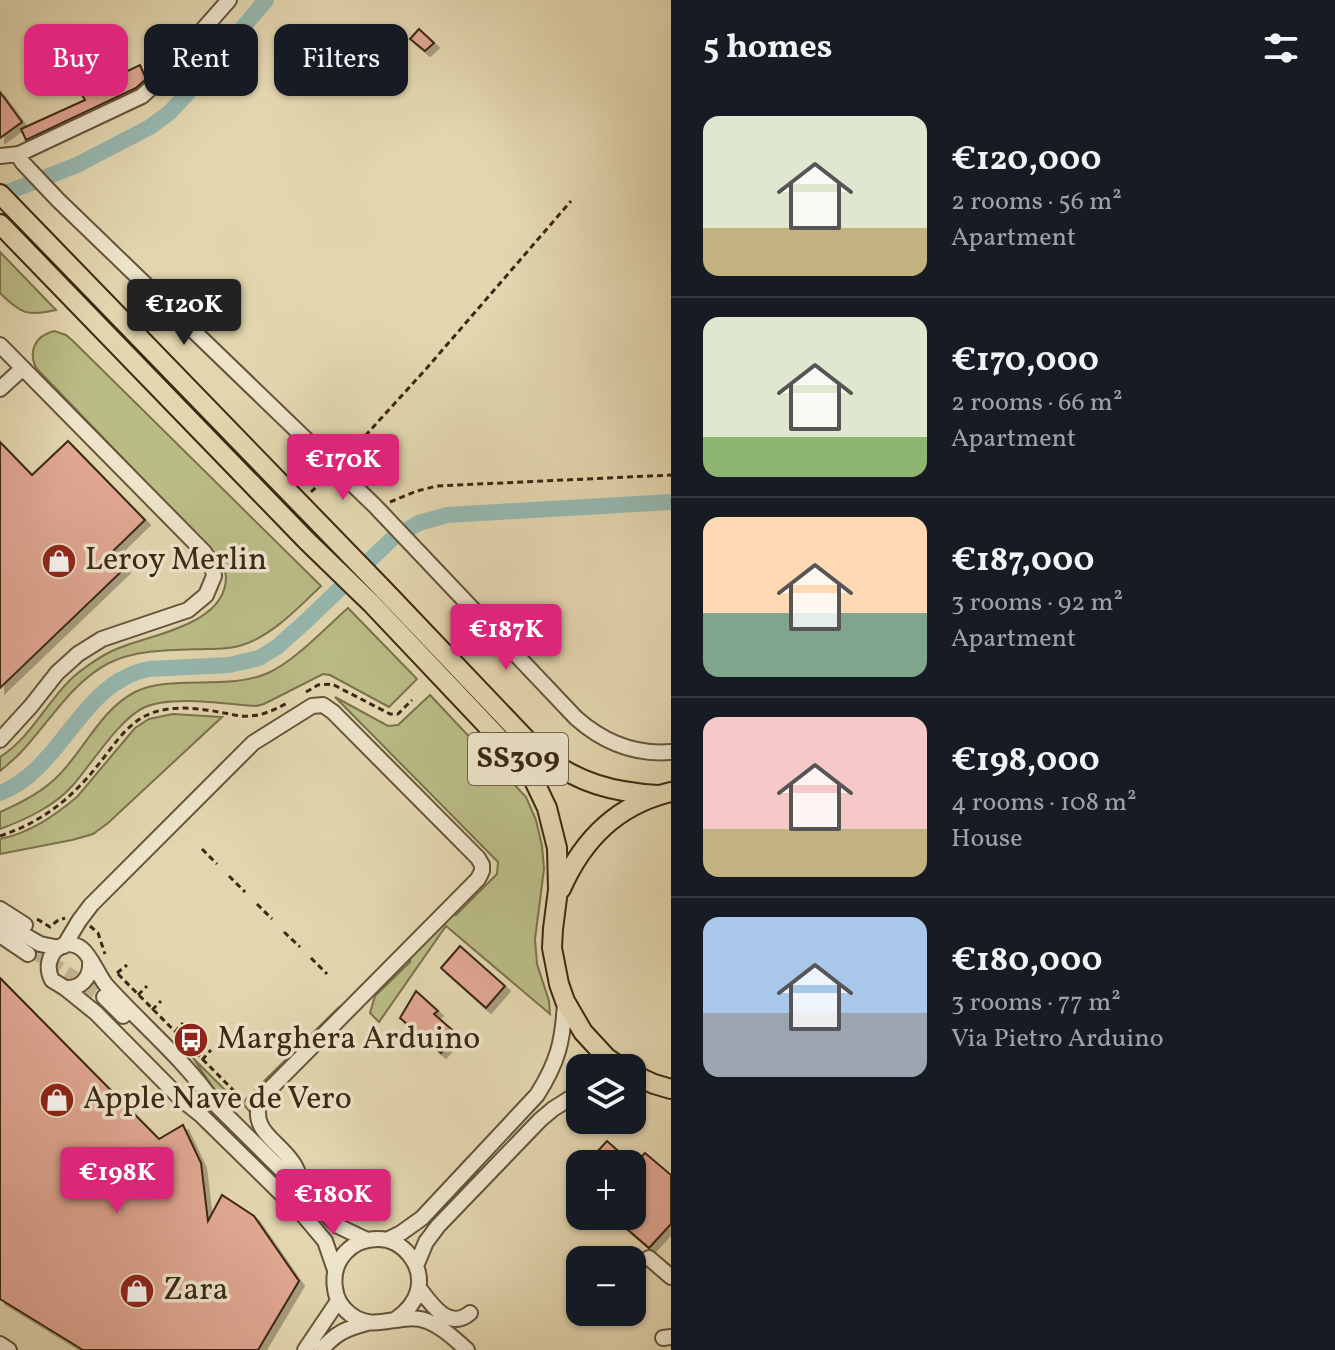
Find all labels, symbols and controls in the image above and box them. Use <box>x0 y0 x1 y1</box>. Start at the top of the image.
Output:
chip: Buy <box>24 24 128 96</box>
chip: Rent <box>144 24 258 96</box>
chip: Filters <box>274 24 408 96</box>
text: 5 homes <box>703 25 833 72</box>
icon: filters <box>1259 26 1303 70</box>
text: €120,000 <box>951 137 1102 184</box>
icon: home <box>767 148 863 244</box>
text: 2 rooms · 56 m² <box>951 184 1122 220</box>
text: Apartment <box>951 220 1076 256</box>
pin: €120K <box>128 279 240 347</box>
text: €120K <box>145 287 223 323</box>
text: €170,000 <box>951 338 1099 385</box>
icon: home <box>767 349 863 445</box>
text: 2 rooms · 66 m² <box>951 385 1123 421</box>
text: Apartment <box>951 421 1076 457</box>
pin: €170K <box>287 434 399 502</box>
text: €170K <box>305 442 381 478</box>
text: €187,000 <box>951 538 1094 585</box>
place label: Leroy Merlin <box>85 539 267 583</box>
shop icon: Leroy Merlin <box>40 542 78 580</box>
icon: home <box>767 549 863 645</box>
text: 3 rooms · 92 m² <box>951 585 1123 621</box>
pin: €187K <box>450 604 562 672</box>
text: €187K <box>468 612 544 648</box>
text: Apartment <box>951 621 1076 657</box>
road number: SS309 <box>468 733 568 785</box>
text: €198,000 <box>951 738 1100 785</box>
icon: home <box>767 749 863 845</box>
text: 4 rooms · 108 m² <box>951 785 1137 821</box>
text: House <box>951 821 1023 857</box>
text: €180,000 <box>951 938 1103 985</box>
icon: home <box>767 949 863 1045</box>
text: 3 rooms · 77 m² <box>951 985 1121 1021</box>
place label: Marghera Arduino <box>217 1018 480 1062</box>
bus stop icon: Marghera Arduino <box>172 1021 210 1059</box>
text: Via Pietro Arduino <box>951 1021 1164 1057</box>
map controls <box>566 1054 646 1326</box>
button: layers <box>566 1054 646 1134</box>
place label: Apple Nave de Vero <box>83 1078 352 1122</box>
shop icon: Apple Nave de Vero <box>38 1081 76 1119</box>
pin: €198K <box>61 1147 173 1215</box>
button: + <box>566 1150 646 1230</box>
text: €198K <box>79 1155 155 1191</box>
pin: €180K <box>277 1169 389 1237</box>
text: €180K <box>294 1177 372 1213</box>
button: − <box>566 1246 646 1326</box>
place label: Zara <box>163 1269 228 1313</box>
shop icon: Zara <box>118 1272 156 1310</box>

